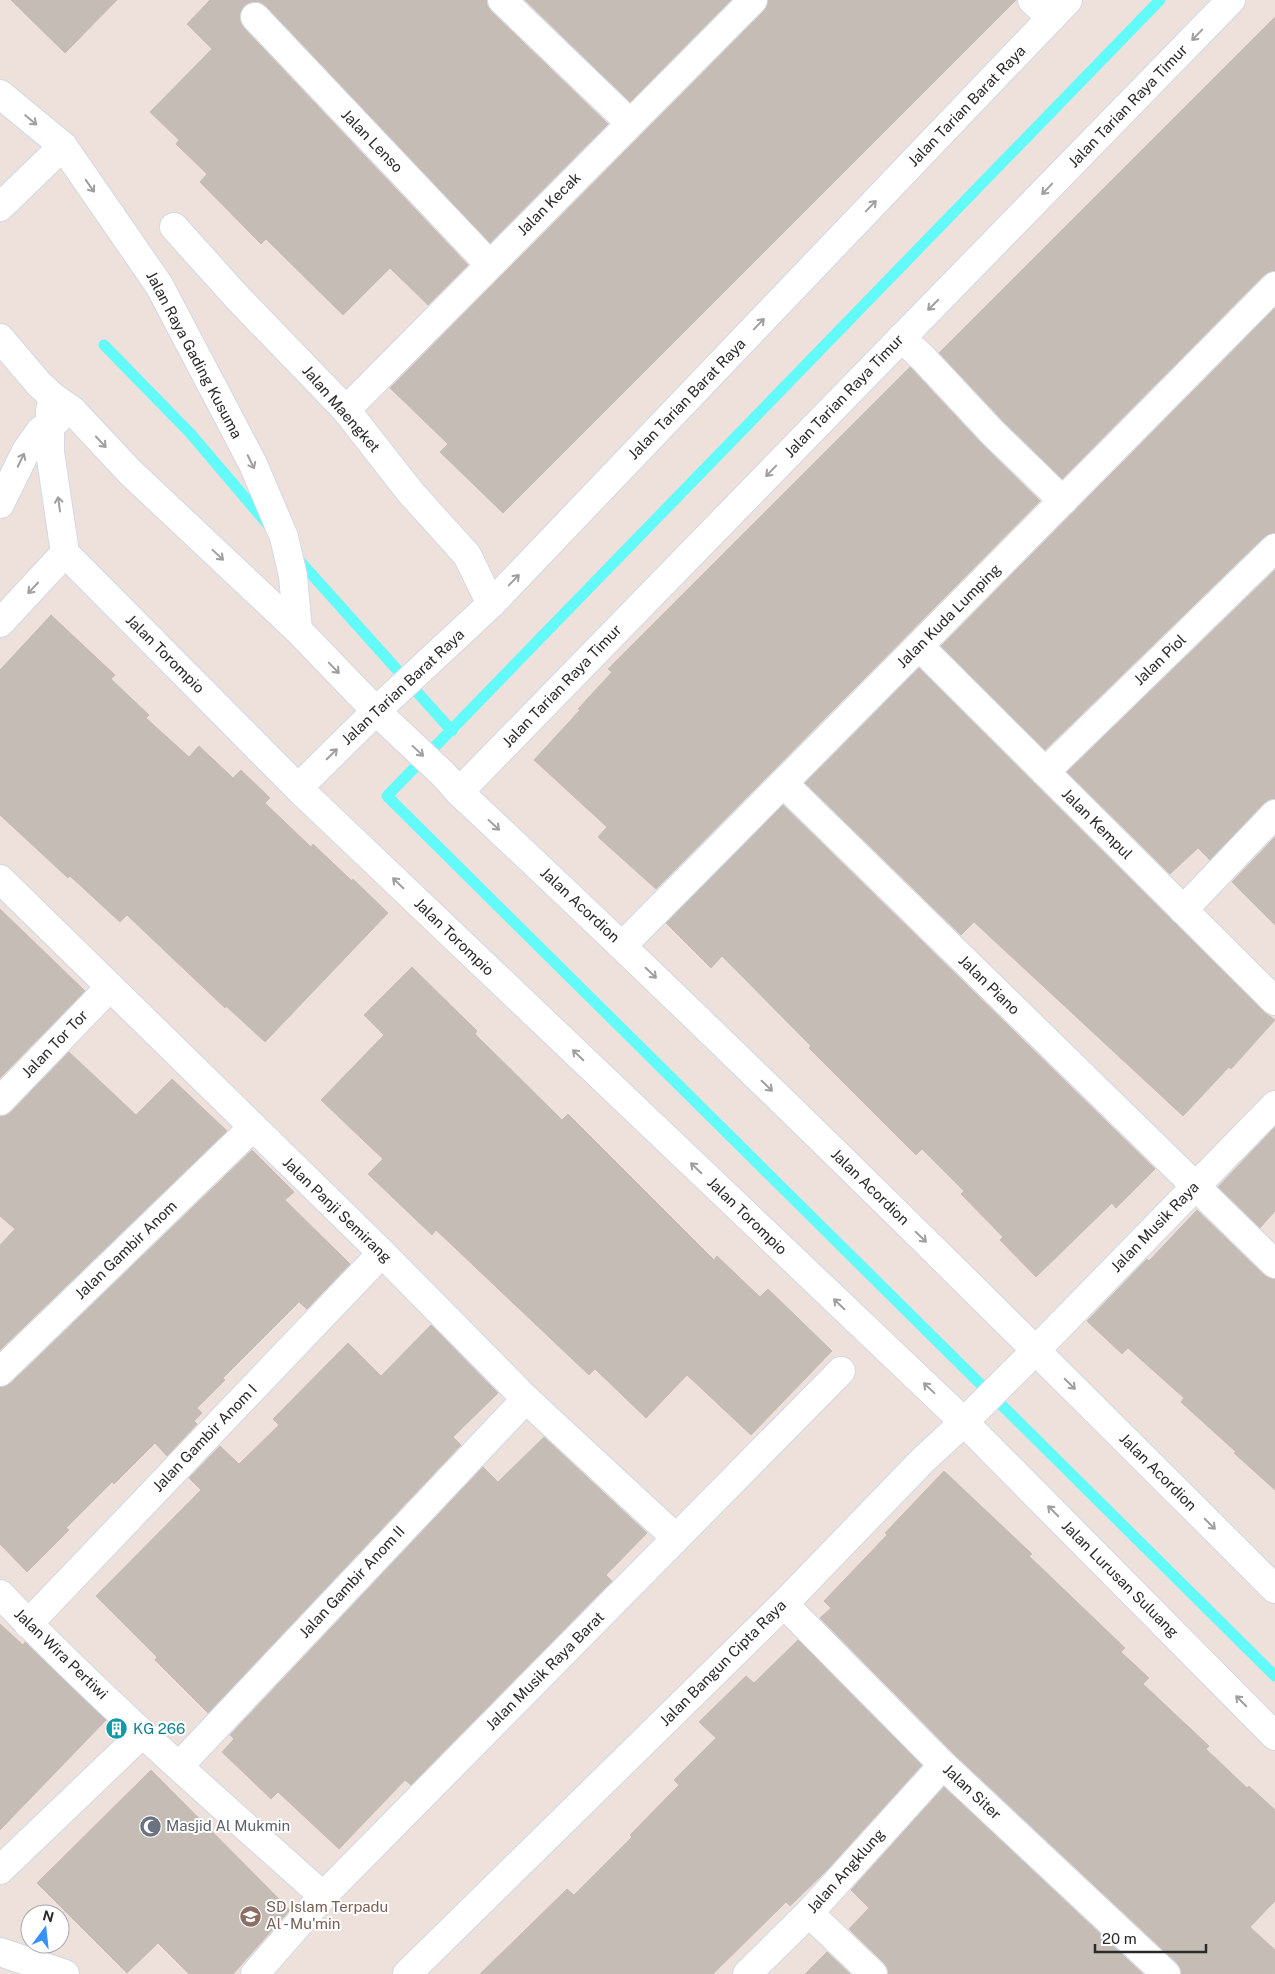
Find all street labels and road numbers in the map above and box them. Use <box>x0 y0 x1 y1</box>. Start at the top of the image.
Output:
street label: Jalan Tarian Raya Timur <box>1065 41 1191 170</box>
street label: Jalan Tarian Barat Raya <box>905 42 1029 170</box>
street label: Jalan Lenso <box>338 106 407 176</box>
street label: Jalan Kecak <box>514 169 584 239</box>
street label: Jalan Raya Gading Kusuma <box>143 268 246 441</box>
street label: Jalan Tarian Raya Timur <box>781 331 907 460</box>
street label: Jalan Tarian Barat Raya <box>625 335 749 463</box>
street label: Jalan Maengket <box>299 362 384 456</box>
street label: Jalan Kuda Lumping <box>893 560 1004 671</box>
street label: Jalan Torompio <box>123 611 208 696</box>
street label: Jalan Tarian Raya Timur <box>499 621 625 750</box>
street label: Jalan Tarian Barat Raya <box>338 625 467 748</box>
street label: Jalan Piol <box>1130 631 1189 688</box>
street label: Jalan Kempul <box>1059 785 1136 862</box>
street label: Jalan Acordion <box>537 864 623 946</box>
street label: Jalan Torompio <box>411 894 498 979</box>
street label: Jalan Piano <box>955 951 1023 1018</box>
street label: Jalan Tor Tor <box>18 1006 91 1081</box>
street label: Jalan Acordion <box>828 1145 913 1228</box>
street label: Jalan Panji Semirang <box>280 1153 395 1266</box>
street label: Jalan Torompio <box>704 1173 791 1258</box>
street label: Jalan Musik Raya <box>1107 1178 1202 1275</box>
street label: Jalan Gambir Anom <box>71 1197 180 1302</box>
street label: Jalan Gambir Anom I <box>149 1381 260 1495</box>
street label: Jalan Acordion <box>1116 1430 1200 1514</box>
street label: Jalan Lurusan Suluang <box>1059 1517 1182 1640</box>
street label: Jalan Gambir Anom II <box>295 1522 408 1641</box>
street label: Jalan Bangun Cipta Raya <box>656 1596 789 1729</box>
street label: Jalan Wira Pertiwi <box>11 1605 111 1702</box>
street label: Jalan Musik Raya Barat <box>482 1608 607 1733</box>
street label: Jalan Siter <box>940 1761 1005 1823</box>
street label: Jalan Angklung <box>803 1825 888 1916</box>

